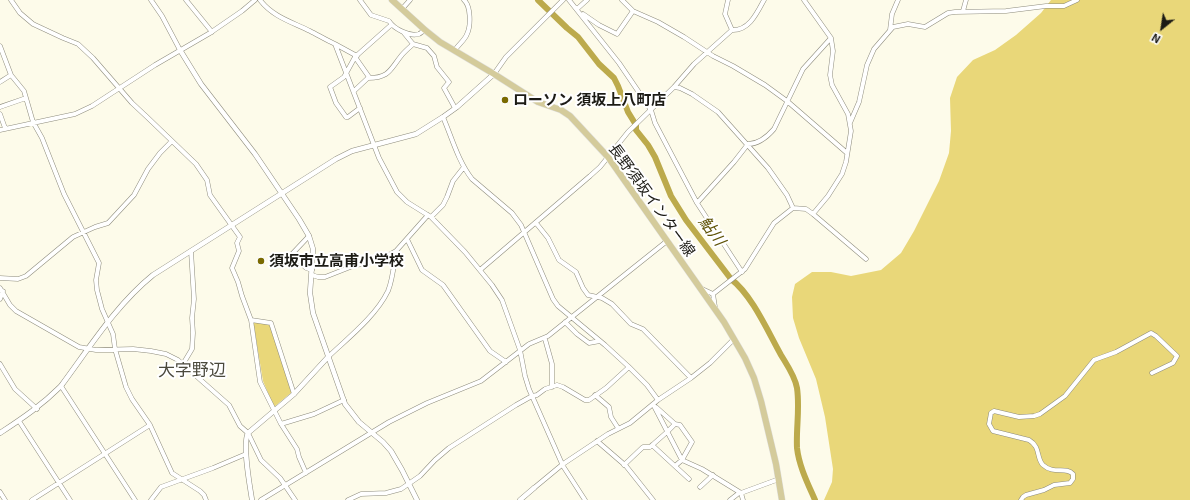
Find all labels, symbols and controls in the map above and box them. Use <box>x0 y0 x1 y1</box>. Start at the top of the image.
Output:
north arrow <box>1142 8 1182 48</box>
text: N <box>1149 31 1162 46</box>
place label: ローソン 須坂上八町店 <box>513 91 666 109</box>
marker: ローソン 須坂上八町店 <box>500 95 510 105</box>
street label: 長野須坂インター線 <box>605 140 699 260</box>
water label: 鮎川 <box>695 212 729 250</box>
place label: 須坂市立高甫小学校 <box>269 252 404 270</box>
marker: 須坂市立高甫小学校 <box>256 256 266 266</box>
district label: 大字野辺 <box>158 360 226 380</box>

